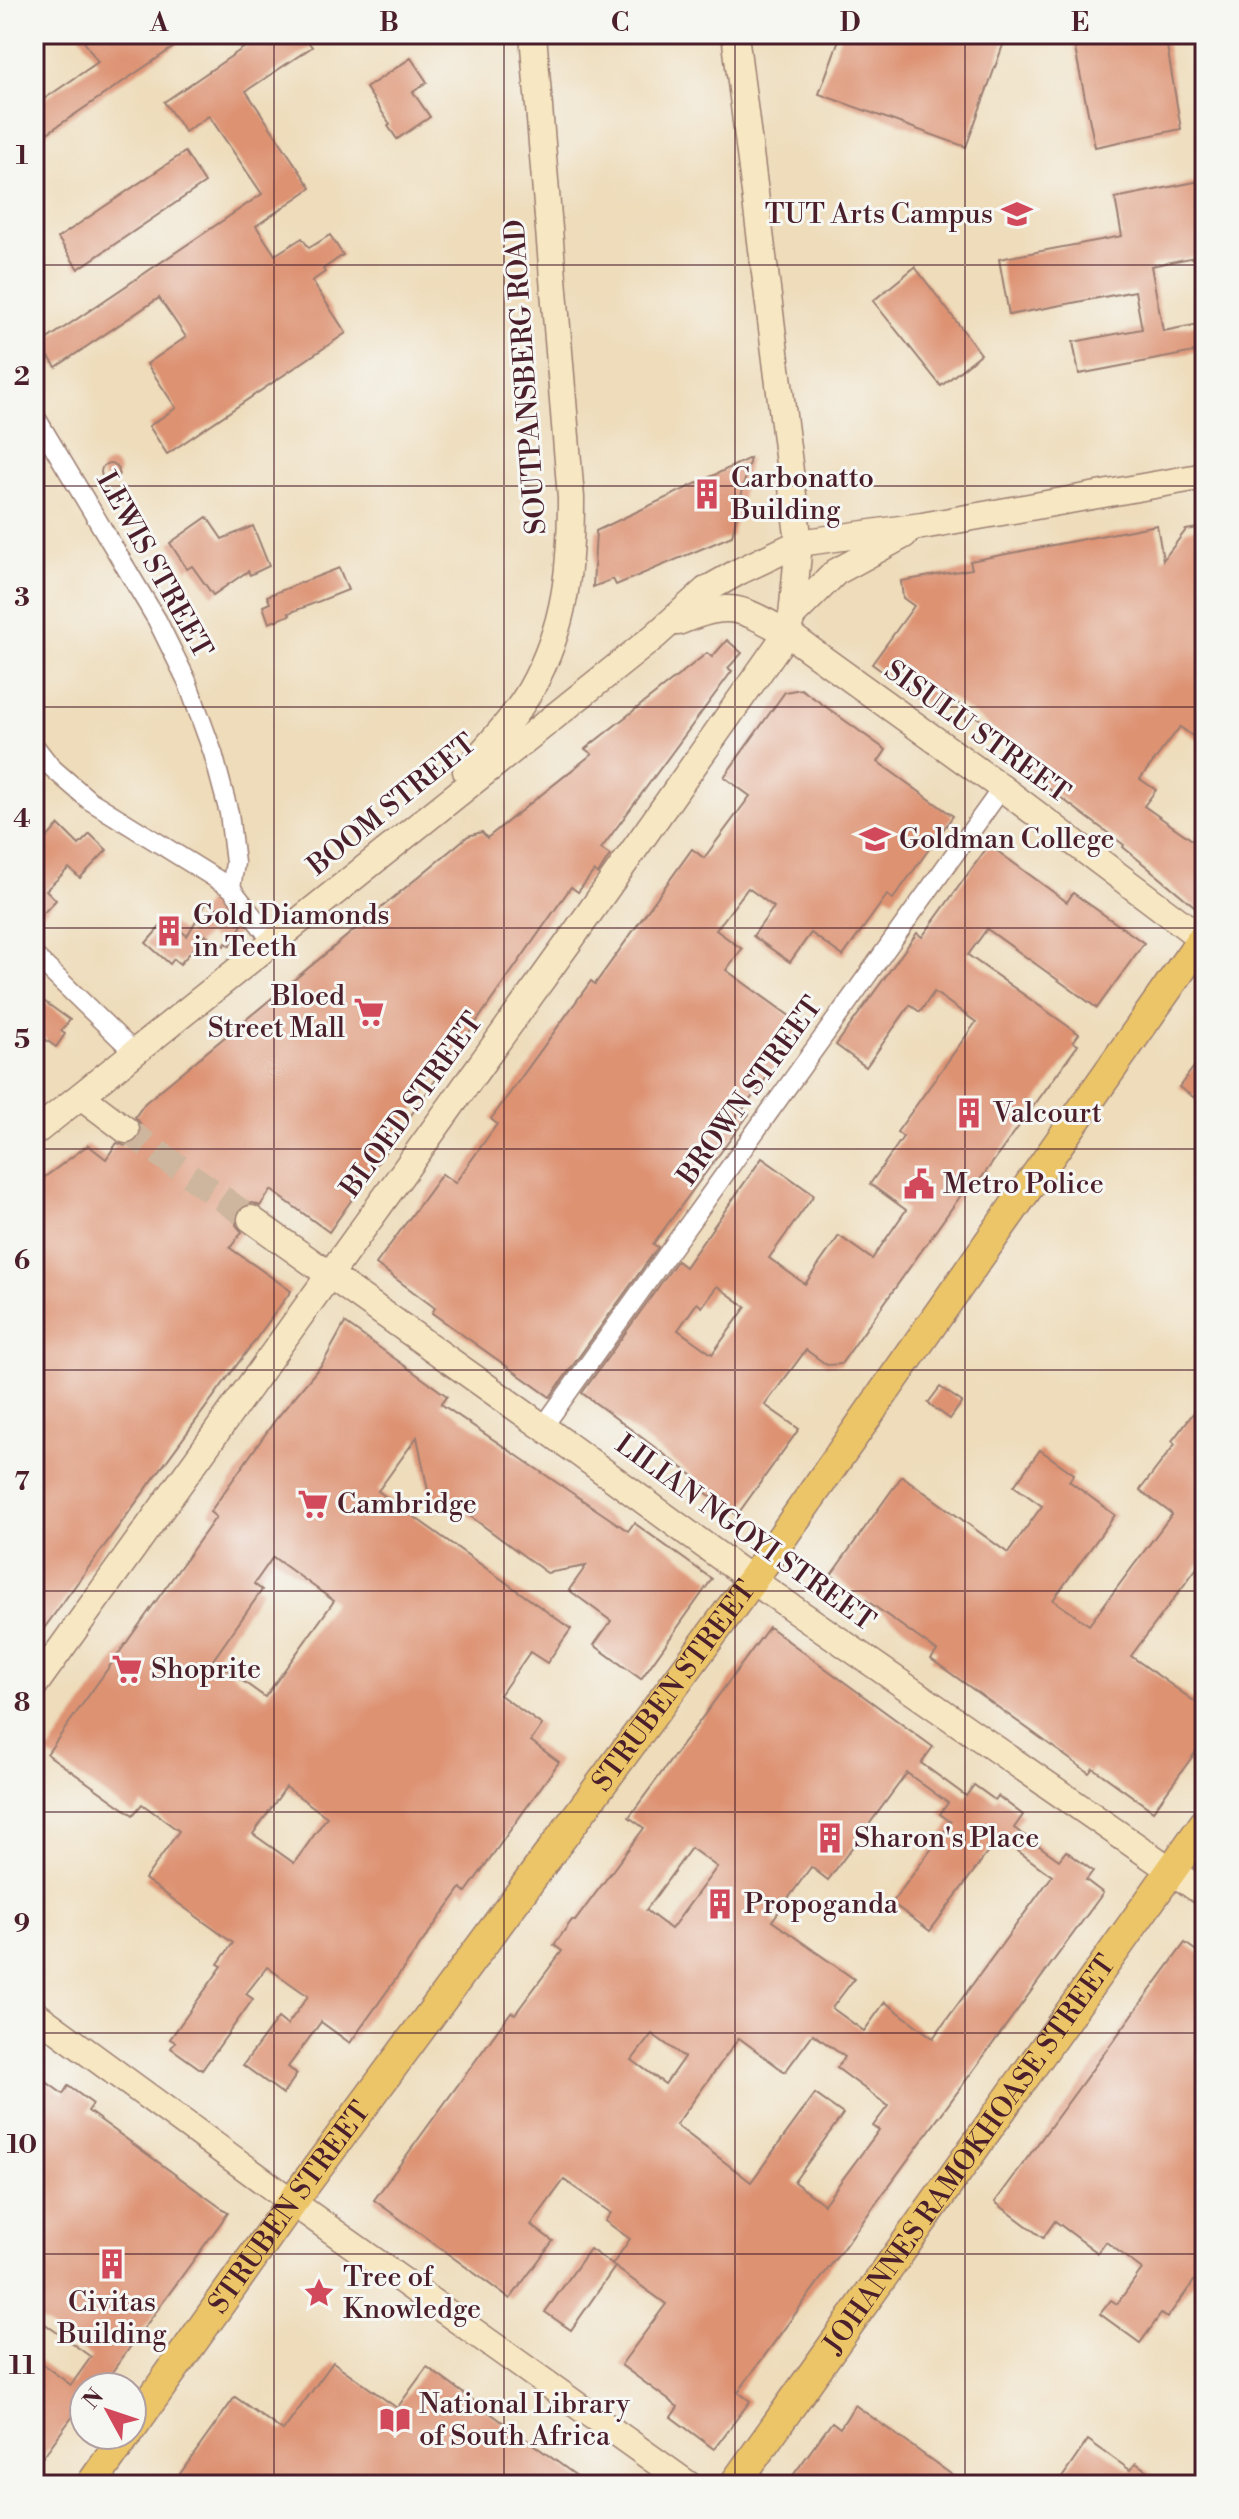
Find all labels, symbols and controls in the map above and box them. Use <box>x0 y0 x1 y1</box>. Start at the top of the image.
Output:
text: A <box>149 7 169 39</box>
text: B <box>379 7 399 39</box>
text: C <box>611 7 629 39</box>
text: D <box>840 7 860 39</box>
text: E <box>1071 7 1089 39</box>
text: 1 <box>16 140 29 172</box>
place label: TUT Arts Campus <box>765 197 993 232</box>
school or university icon: TUT Arts Campus <box>1000 197 1034 231</box>
street label: SOUTPANSBERG ROAD <box>498 218 554 536</box>
text: 2 <box>14 361 30 393</box>
place label: Carbonatto Building <box>730 461 874 528</box>
street label: LEWIS STREET <box>88 466 220 664</box>
building icon: Carbonatto Building <box>690 477 724 511</box>
text: 3 <box>14 582 30 614</box>
street label: SISULU STREET <box>878 653 1076 811</box>
street label: BOOM STREET <box>300 726 483 884</box>
text: 4 <box>13 803 31 835</box>
school or university icon: Goldman College <box>858 822 892 856</box>
place label: Goldman College <box>899 822 1115 857</box>
place label: Gold Diamonds in Teeth <box>193 898 390 965</box>
building icon: Gold Diamonds in Teeth <box>152 914 186 948</box>
place label: Bloed Street Mall <box>208 979 345 1046</box>
street label: BROWN STREET <box>669 990 830 1193</box>
supermarket icon: Bloed Street Mall <box>352 995 386 1029</box>
street label: BLOED STREET <box>333 1006 491 1205</box>
text: 5 <box>14 1024 30 1056</box>
building icon: Valcourt <box>952 1096 986 1130</box>
place label: Valcourt <box>992 1096 1102 1131</box>
public building icon: Metro Police <box>902 1167 936 1201</box>
place label: Metro Police <box>943 1167 1104 1202</box>
text: 6 <box>14 1245 30 1277</box>
street label: LILIAN NGOYI STREET <box>608 1427 882 1639</box>
text: 7 <box>14 1466 30 1498</box>
supermarket icon: Cambridge <box>296 1487 330 1521</box>
place label: Cambridge <box>337 1487 477 1522</box>
street label: STRUBEN STREET <box>584 1574 763 1798</box>
supermarket icon: Shoprite <box>110 1652 144 1686</box>
place label: Shoprite <box>151 1652 261 1687</box>
text: 8 <box>14 1687 30 1719</box>
building icon: Sharon's Place <box>813 1821 847 1855</box>
place label: Sharon's Place <box>854 1821 1039 1856</box>
building icon: Propoganda <box>703 1887 737 1921</box>
place label: Propoganda <box>744 1887 899 1922</box>
text: 9 <box>14 1908 30 1940</box>
street label: JOHANNES RAMOKHOASE STREET <box>815 1948 1123 2361</box>
street label: STRUBEN STREET <box>201 2095 378 2320</box>
text: 10 <box>7 2129 37 2161</box>
building icon: Civitas Building <box>95 2247 129 2281</box>
place label: Tree of Knowledge <box>343 2260 481 2327</box>
place icon: Tree of Knowledge <box>302 2276 336 2310</box>
place label: Civitas Building <box>56 2285 167 2352</box>
text: 11 <box>9 2350 35 2382</box>
north arrow <box>68 2371 148 2451</box>
text: N <box>78 2383 110 2414</box>
place label: National Library of South Africa <box>419 2387 630 2454</box>
library icon: National Library of South Africa <box>378 2403 412 2437</box>

